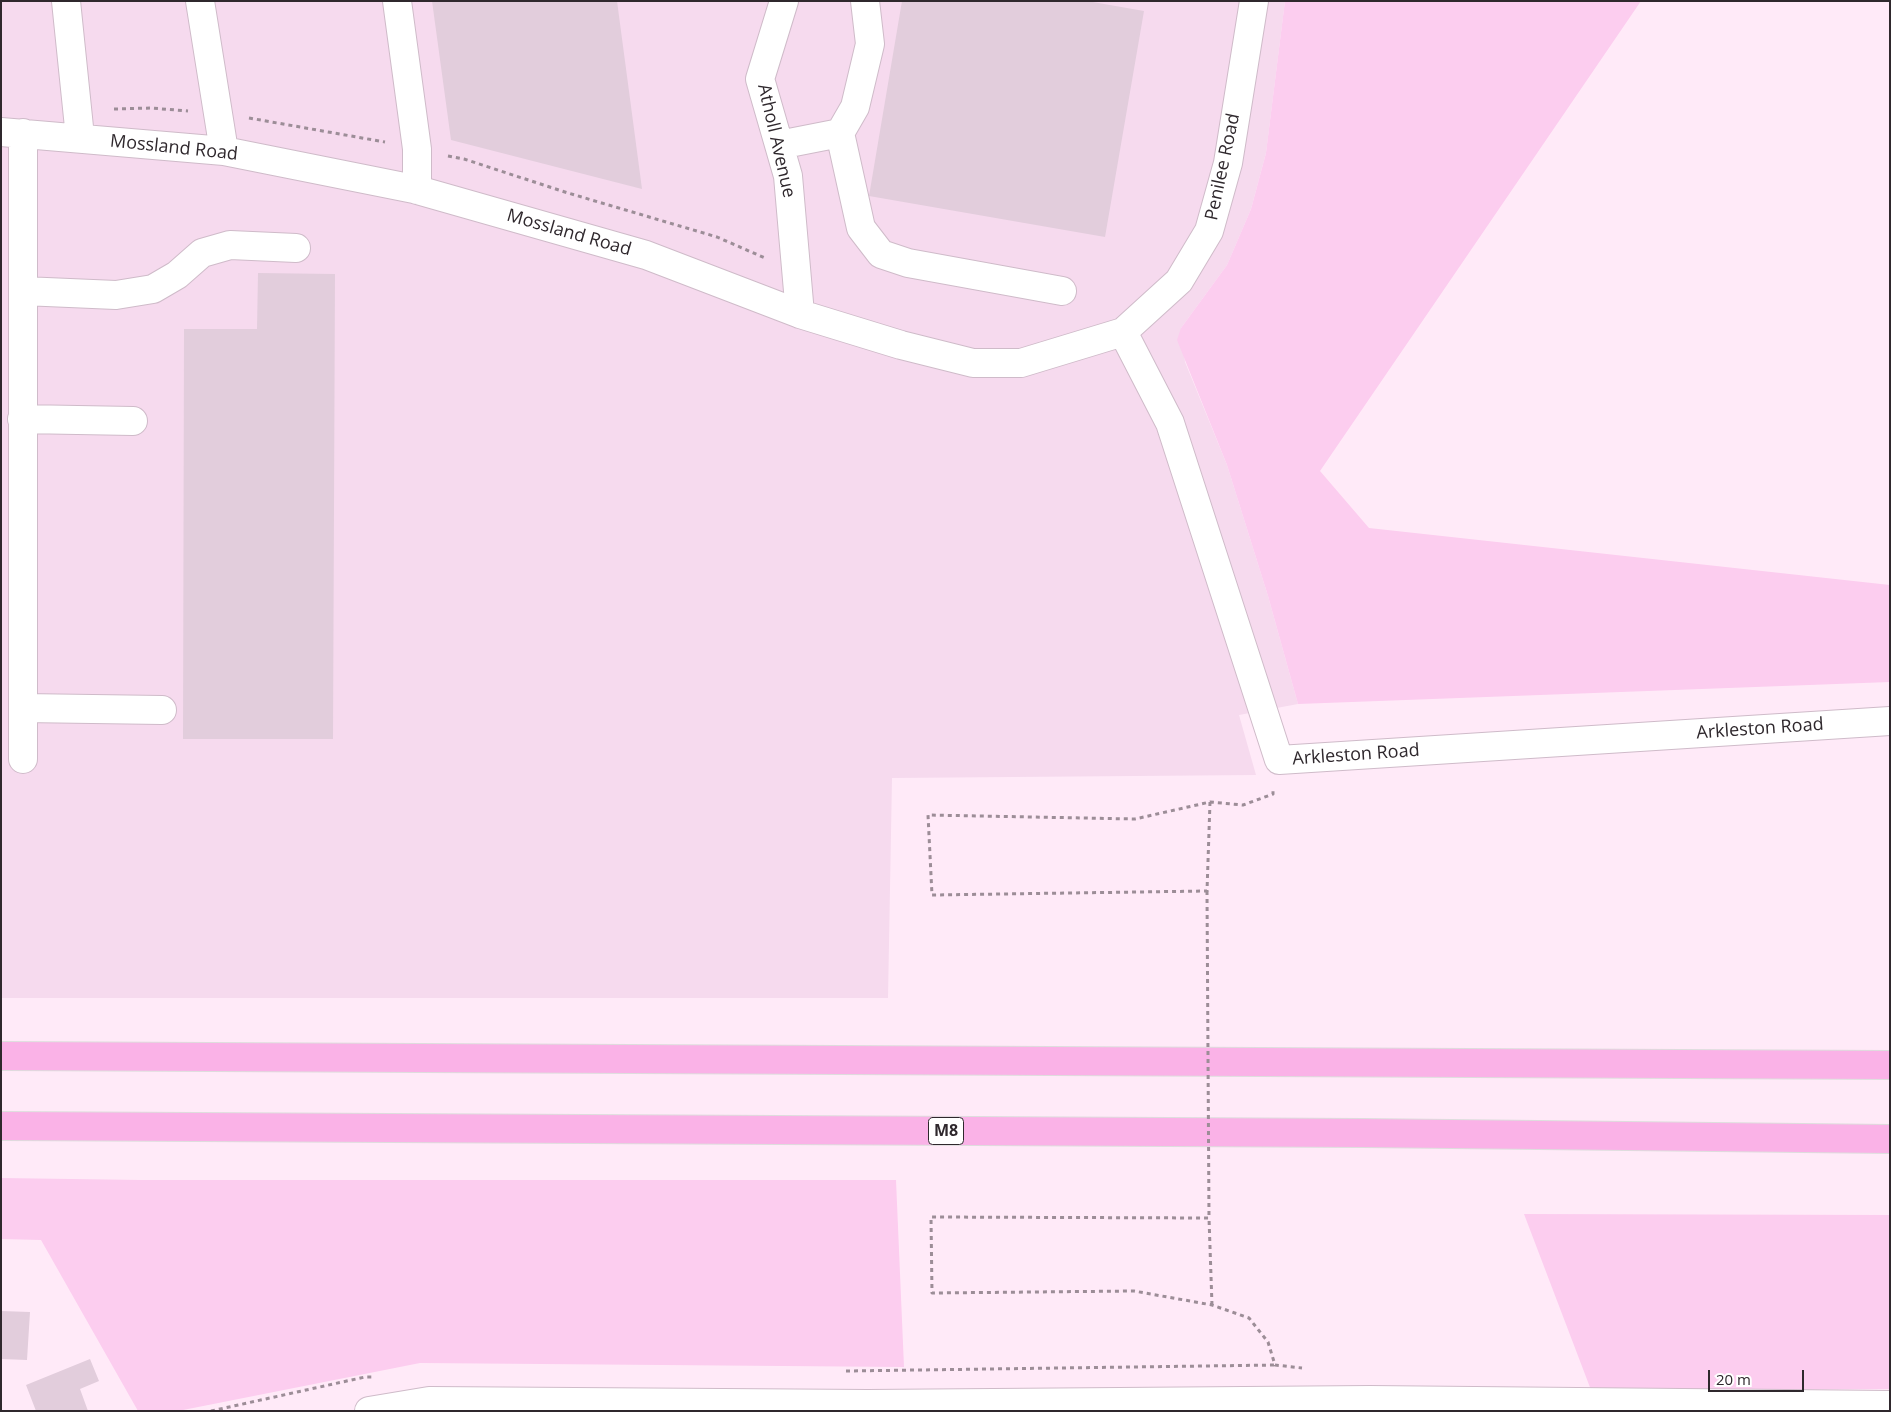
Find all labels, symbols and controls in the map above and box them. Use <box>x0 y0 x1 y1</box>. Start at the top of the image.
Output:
street label: Atholl Avenue <box>752 82 800 200</box>
street label: Penilee Road <box>1201 111 1245 223</box>
street label: Mossland Road <box>109 131 239 165</box>
street label: Mossland Road <box>504 205 634 261</box>
street label: Arkleston Road <box>1696 714 1824 744</box>
street label: Arkleston Road <box>1292 740 1420 770</box>
road number: M8 <box>928 1118 964 1144</box>
scale bar <box>1711 1360 1807 1392</box>
text: 20 m <box>1716 1369 1751 1389</box>

